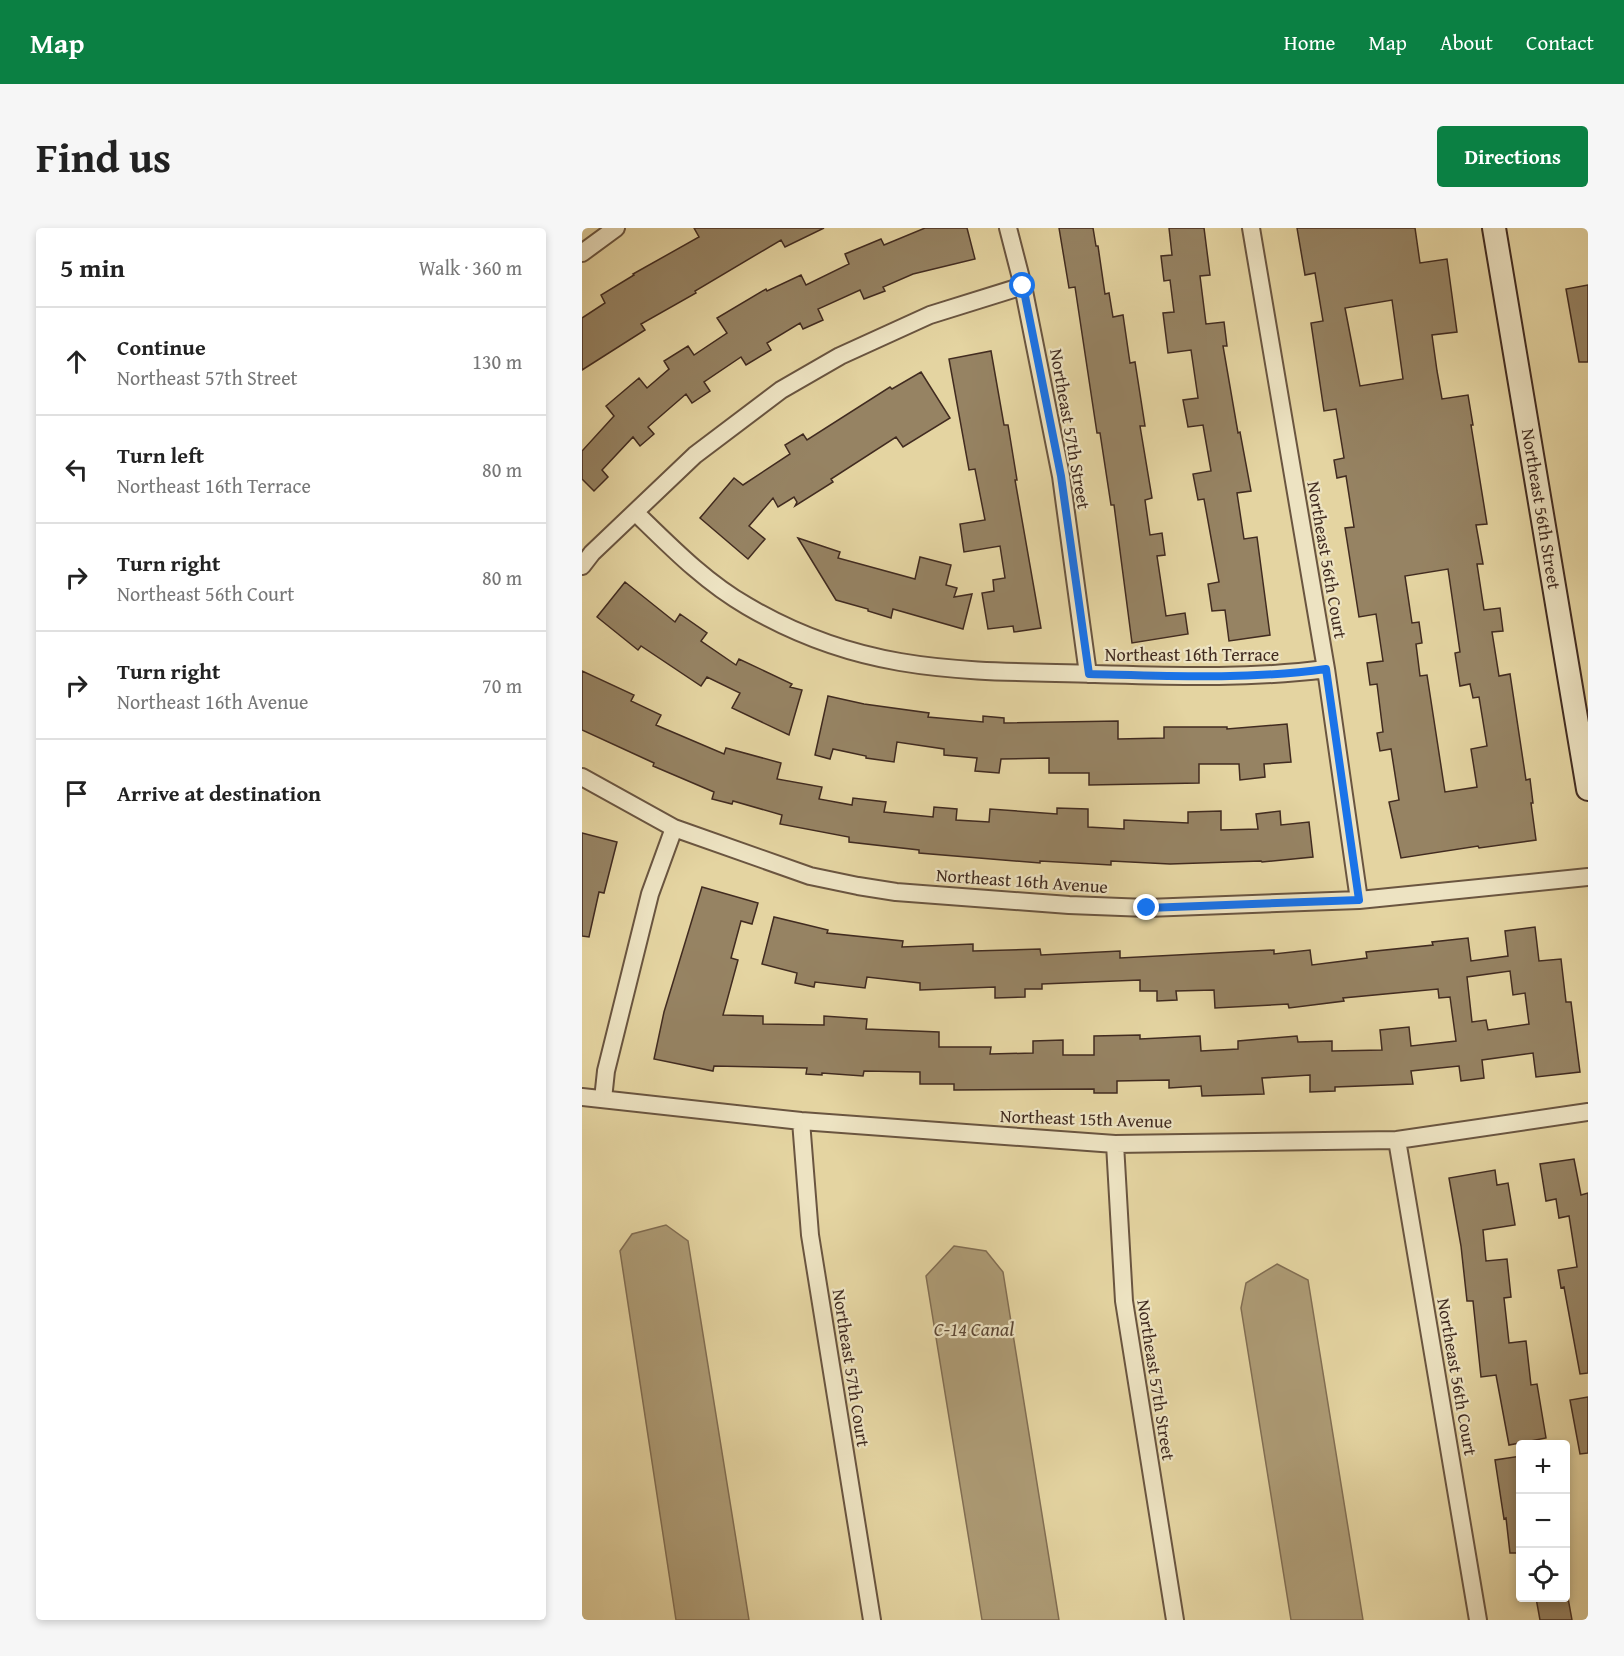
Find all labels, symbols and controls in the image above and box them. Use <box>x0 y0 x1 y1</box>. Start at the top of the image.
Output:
text: Map <box>30 22 84 63</box>
text: Home <box>1284 27 1335 58</box>
text: Map <box>1368 27 1407 58</box>
text: About <box>1440 27 1493 58</box>
text: Contact <box>1526 27 1594 58</box>
text: Find us <box>36 126 171 187</box>
button: Directions <box>1437 126 1588 187</box>
text: 5 min <box>60 248 125 287</box>
text: Walk · 360 m <box>419 253 522 282</box>
route start <box>1009 272 1035 298</box>
text: Continue <box>117 331 206 363</box>
icon: ahead <box>60 345 93 378</box>
text: 130 m <box>472 347 522 376</box>
street label: Northeast 57th Street <box>1043 347 1098 512</box>
text: Northeast 57th Street <box>117 363 298 392</box>
street label: Northeast 56th Street <box>1515 427 1568 592</box>
text: Turn left <box>117 439 204 471</box>
icon: left <box>60 453 93 486</box>
text: 80 m <box>482 455 522 484</box>
text: Northeast 16th Terrace <box>117 471 311 500</box>
street label: Northeast 56th Court <box>1300 479 1355 641</box>
text: Turn right <box>117 547 220 579</box>
icon: right <box>60 561 93 594</box>
text: 80 m <box>482 563 522 592</box>
text: Northeast 56th Court <box>117 579 294 608</box>
street label: Northeast 16th Terrace <box>1105 641 1279 668</box>
text: Turn right <box>117 655 220 687</box>
icon: right <box>60 669 93 702</box>
text: 70 m <box>482 671 522 700</box>
text: Northeast 16th Avenue <box>117 687 308 716</box>
icon: arrive <box>60 777 93 810</box>
text: Arrive at destination <box>117 777 321 809</box>
street label: Northeast 16th Avenue <box>935 861 1109 900</box>
route end <box>1133 894 1159 920</box>
street label: Northeast 15th Avenue <box>999 1102 1173 1135</box>
street label: Northeast 57th Court <box>826 1287 877 1449</box>
street label: Northeast 56th Court <box>1430 1296 1485 1458</box>
street label: Northeast 57th Street <box>1130 1298 1183 1463</box>
water label: C-14 Canal <box>934 1314 1014 1343</box>
map controls <box>1516 1440 1570 1602</box>
button: + <box>1516 1440 1570 1494</box>
button: − <box>1516 1494 1570 1548</box>
button: locate <box>1516 1548 1570 1602</box>

